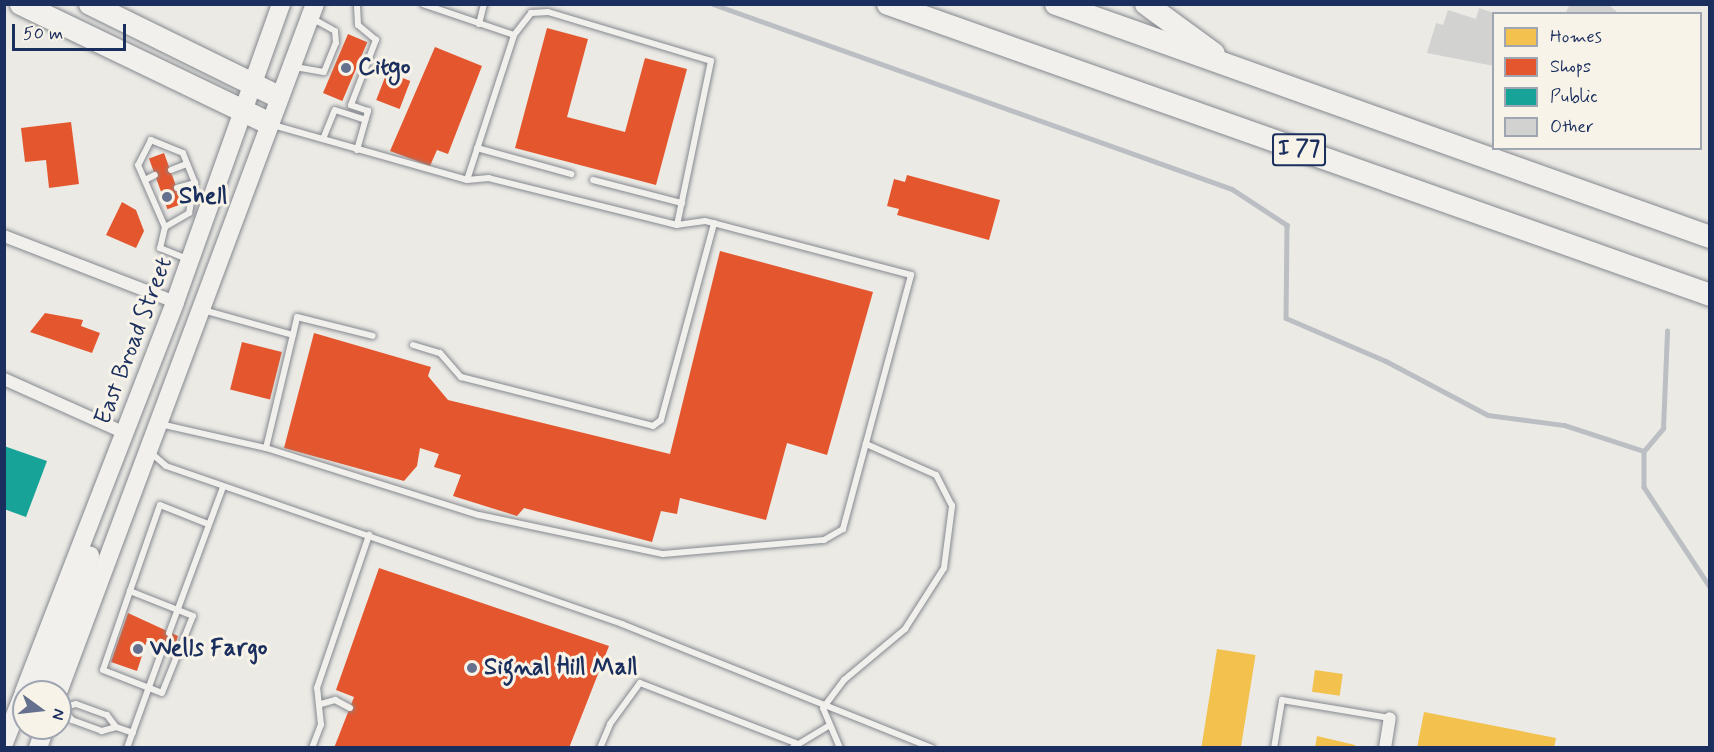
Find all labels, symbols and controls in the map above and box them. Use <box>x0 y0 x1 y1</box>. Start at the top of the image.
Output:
scale bar <box>15 12 129 50</box>
legend <box>1492 12 1702 150</box>
text: 50 m <box>23 22 63 46</box>
text: Homes <box>1550 25 1602 49</box>
place label: Citgo <box>358 54 410 82</box>
text: Shops <box>1550 55 1591 79</box>
marker: Citgo <box>339 61 353 75</box>
text: Public <box>1550 85 1598 109</box>
text: Other <box>1550 115 1594 139</box>
road number: I 77 <box>1272 131 1326 169</box>
place label: Shell <box>179 183 227 211</box>
marker: Shell <box>160 190 174 204</box>
street label: East Broad Street <box>88 251 180 431</box>
place label: Wells Fargo <box>150 635 266 663</box>
marker: Wells Fargo <box>131 642 145 656</box>
place label: Signal Hill Mall <box>484 654 639 682</box>
marker: Signal Hill Mall <box>465 661 479 675</box>
north arrow <box>12 680 72 740</box>
text: N <box>46 706 69 722</box>

